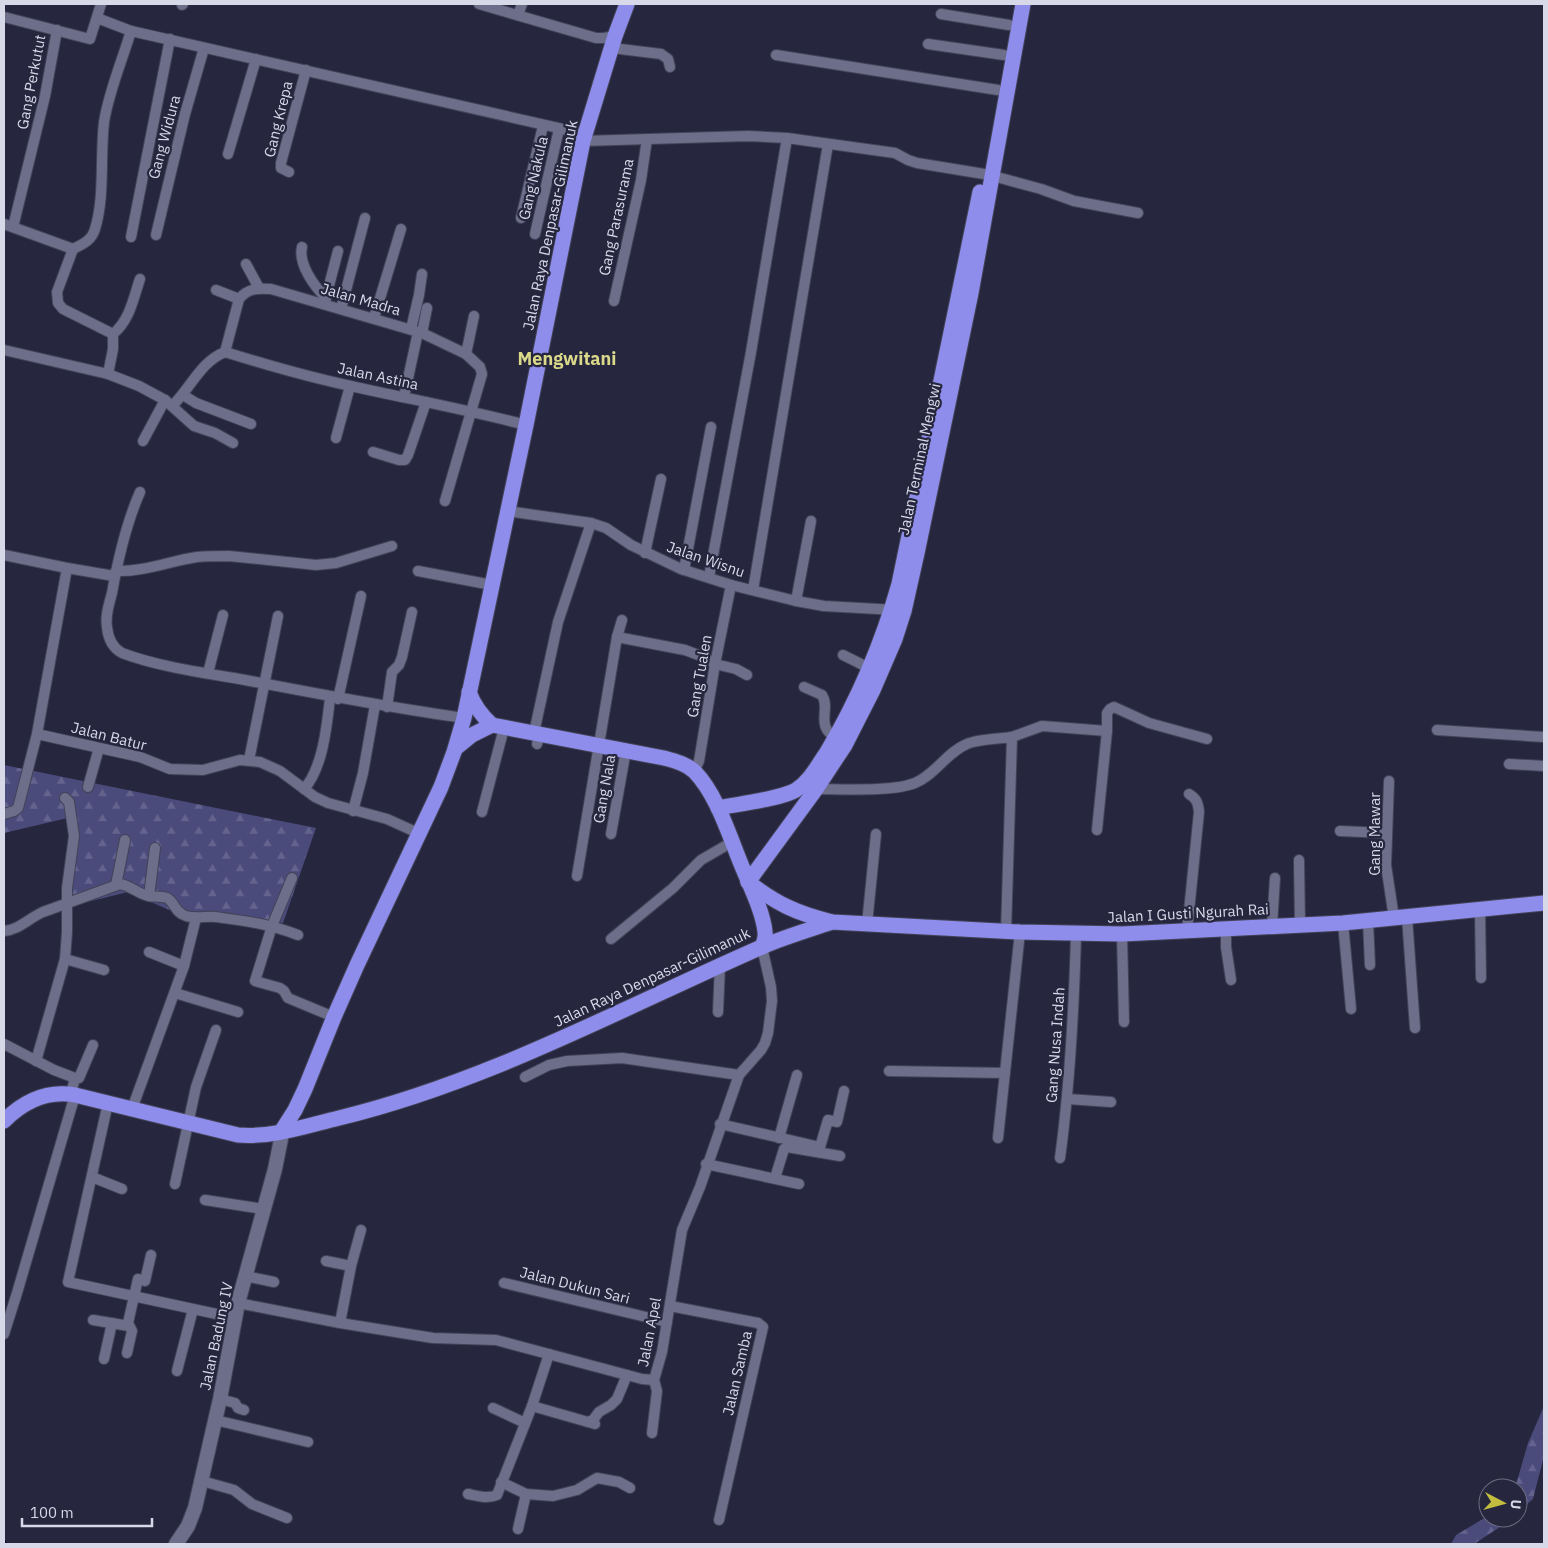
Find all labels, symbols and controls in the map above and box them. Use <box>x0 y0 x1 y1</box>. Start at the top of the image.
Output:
street label: Gang Perkutut <box>12 33 50 131</box>
street label: Gang Krepa <box>259 79 297 159</box>
street label: Gang Widura <box>144 93 184 181</box>
street label: Jalan Raya Denpasar-Gilimanuk <box>518 118 582 332</box>
street label: Gang Nakula <box>514 134 552 222</box>
street label: Gang Parasurama <box>594 157 638 277</box>
street label: Jalan Madra <box>319 279 403 319</box>
district label: Mengwitani <box>518 347 616 370</box>
street label: Jalan Astina <box>336 358 420 394</box>
street label: Jalan Terminal Mengwi <box>894 382 944 536</box>
street label: Jalan Wisnu <box>664 537 748 581</box>
street label: Gang Tualen <box>682 633 716 719</box>
street label: Jalan Batur <box>69 717 149 755</box>
street label: Gang Nala <box>589 753 619 825</box>
street label: Gang Mawar <box>1365 792 1384 876</box>
street label: Jalan I Gusti Ngurah Rai <box>1107 899 1269 927</box>
street label: Jalan Raya Denpasar-Gilimanuk <box>551 923 753 1031</box>
street label: Gang Nusa Indah <box>1041 986 1069 1104</box>
street label: Jalan Dukun Sari <box>518 1262 632 1308</box>
street label: Jalan Badung IV <box>195 1280 237 1392</box>
street label: Jalan Apel <box>633 1296 665 1368</box>
street label: Jalan Samba <box>718 1329 756 1417</box>
north arrow <box>1478 1478 1528 1528</box>
scale bar <box>22 1496 152 1528</box>
text: U <box>1506 1499 1525 1510</box>
text: 100 m <box>30 1503 74 1522</box>

